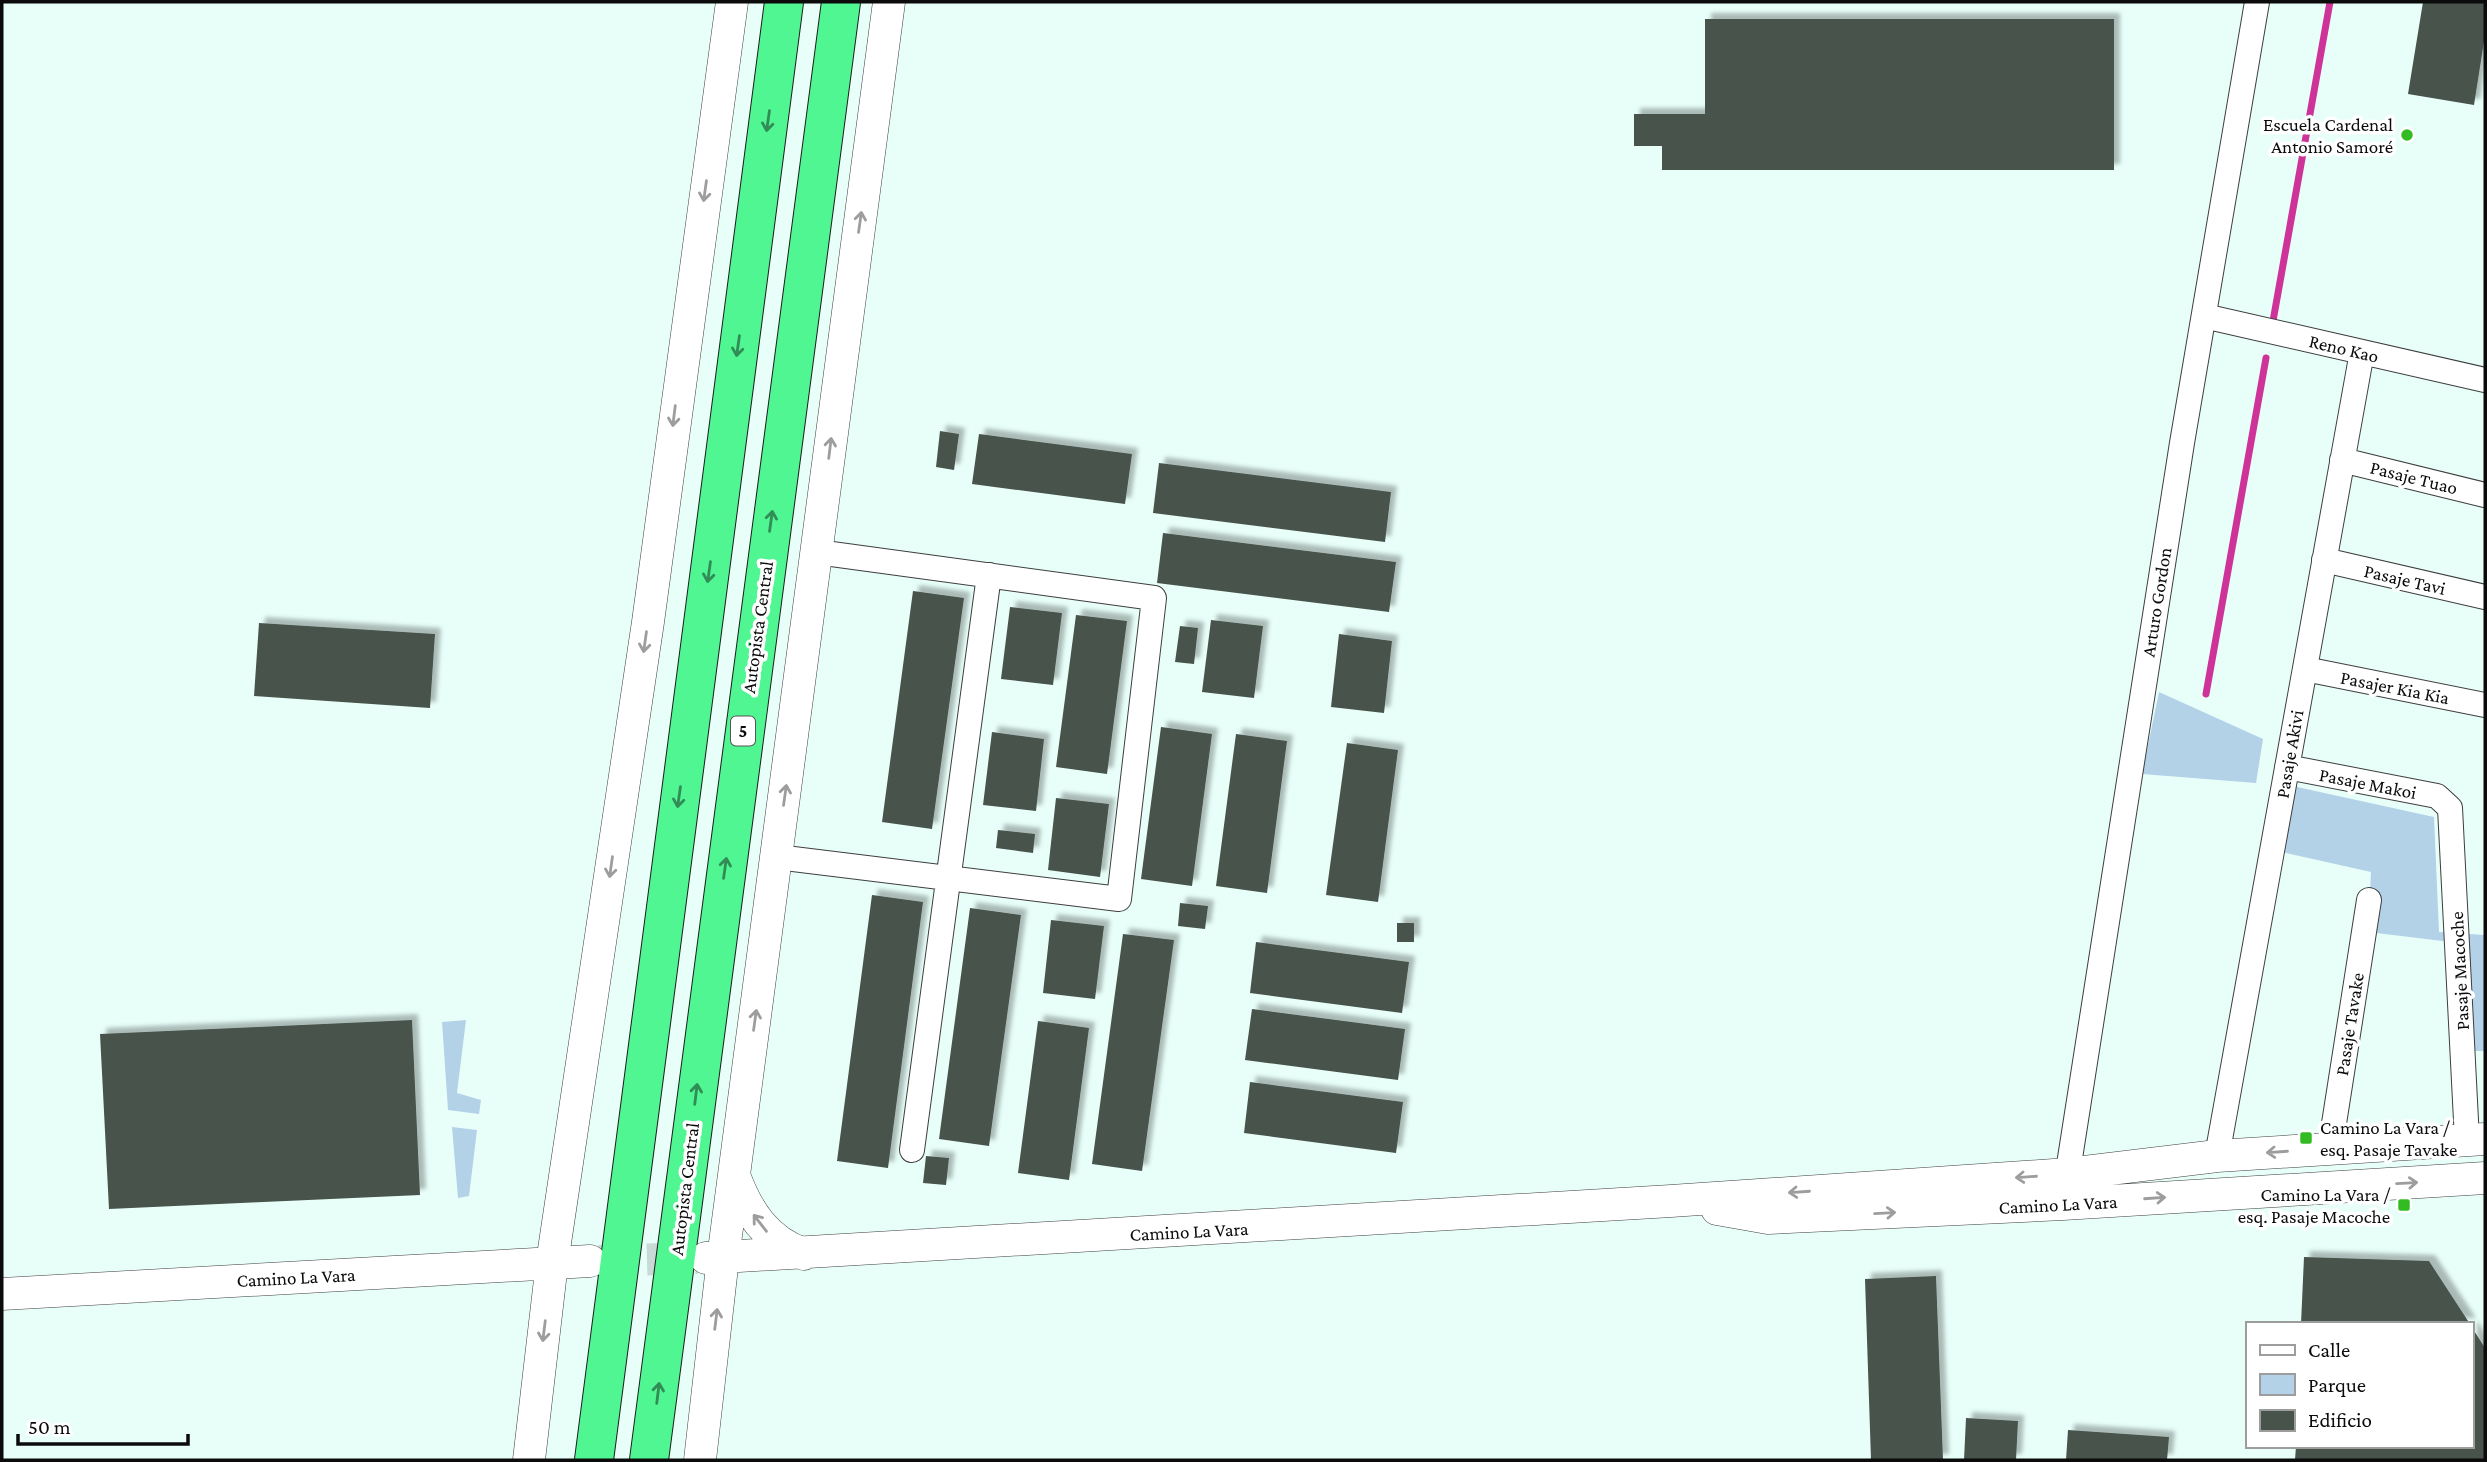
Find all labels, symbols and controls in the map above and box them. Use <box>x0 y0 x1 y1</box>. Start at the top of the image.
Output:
one-way arrow <box>761 109 774 132</box>
place label: Escuela Cardenal Antonio Samoré <box>2263 114 2393 157</box>
marker: Escuela Cardenal Antonio Samoré <box>2399 127 2415 143</box>
one-way arrow <box>698 179 711 201</box>
one-way arrow <box>853 211 866 234</box>
street label: Reno Kao <box>2307 330 2381 367</box>
one-way arrow <box>732 334 745 357</box>
one-way arrow <box>668 404 681 427</box>
one-way arrow <box>824 437 837 460</box>
street label: Pasaje Tuao <box>2368 456 2460 499</box>
one-way arrow <box>765 511 778 533</box>
street label: Arturo Gordon <box>2137 546 2176 658</box>
one-way arrow <box>702 560 715 583</box>
street label: Autopista Central <box>738 560 777 695</box>
street label: Pasaje Tavi <box>2362 560 2448 600</box>
one-way arrow <box>638 630 651 652</box>
street label: Pasajer Kia Kia <box>2338 667 2451 709</box>
street label: Pasaje Akivi <box>2271 708 2309 800</box>
road number: 5 <box>731 716 755 746</box>
street label: Pasaje Makoi <box>2317 764 2418 804</box>
one-way arrow <box>778 784 791 807</box>
one-way arrow <box>672 785 685 808</box>
one-way arrow <box>604 855 617 878</box>
one-way arrow <box>719 858 732 880</box>
street label: Pasaje Macoche <box>2446 911 2474 1031</box>
street label: Pasaje Tavake <box>2331 971 2369 1077</box>
one-way arrow <box>748 1009 761 1032</box>
one-way arrow <box>689 1083 702 1106</box>
place label: Camino La Vara / esq. Pasaje Tavake <box>2320 1117 2457 1161</box>
street label: Autopista Central <box>666 1122 703 1257</box>
marker: Camino La Vara / esq. Pasaje Tavake <box>2298 1130 2314 1146</box>
one-way arrow <box>2266 1146 2289 1159</box>
one-way arrow <box>2015 1170 2038 1183</box>
one-way arrow <box>2395 1176 2418 1189</box>
place label: Camino La Vara / esq. Pasaje Macoche <box>2238 1184 2391 1228</box>
one-way arrow <box>1789 1186 1811 1199</box>
street label: Camino La Vara <box>1998 1191 2118 1218</box>
one-way arrow <box>2144 1191 2166 1204</box>
marker: Camino La Vara / esq. Pasaje Macoche <box>2396 1197 2412 1213</box>
one-way arrow <box>1873 1206 1896 1219</box>
one-way arrow <box>752 1215 767 1233</box>
street label: Camino La Vara <box>1129 1218 1249 1245</box>
street label: Camino La Vara <box>236 1264 356 1291</box>
one-way arrow <box>710 1309 723 1331</box>
one-way arrow <box>537 1319 550 1341</box>
legend <box>2246 1322 2473 1448</box>
text: Calle <box>2308 1338 2350 1362</box>
text: Parque <box>2308 1373 2366 1397</box>
one-way arrow <box>651 1382 664 1404</box>
scale bar <box>18 1402 187 1446</box>
text: Edificio <box>2308 1408 2372 1432</box>
text: 50 m <box>28 1415 71 1439</box>

